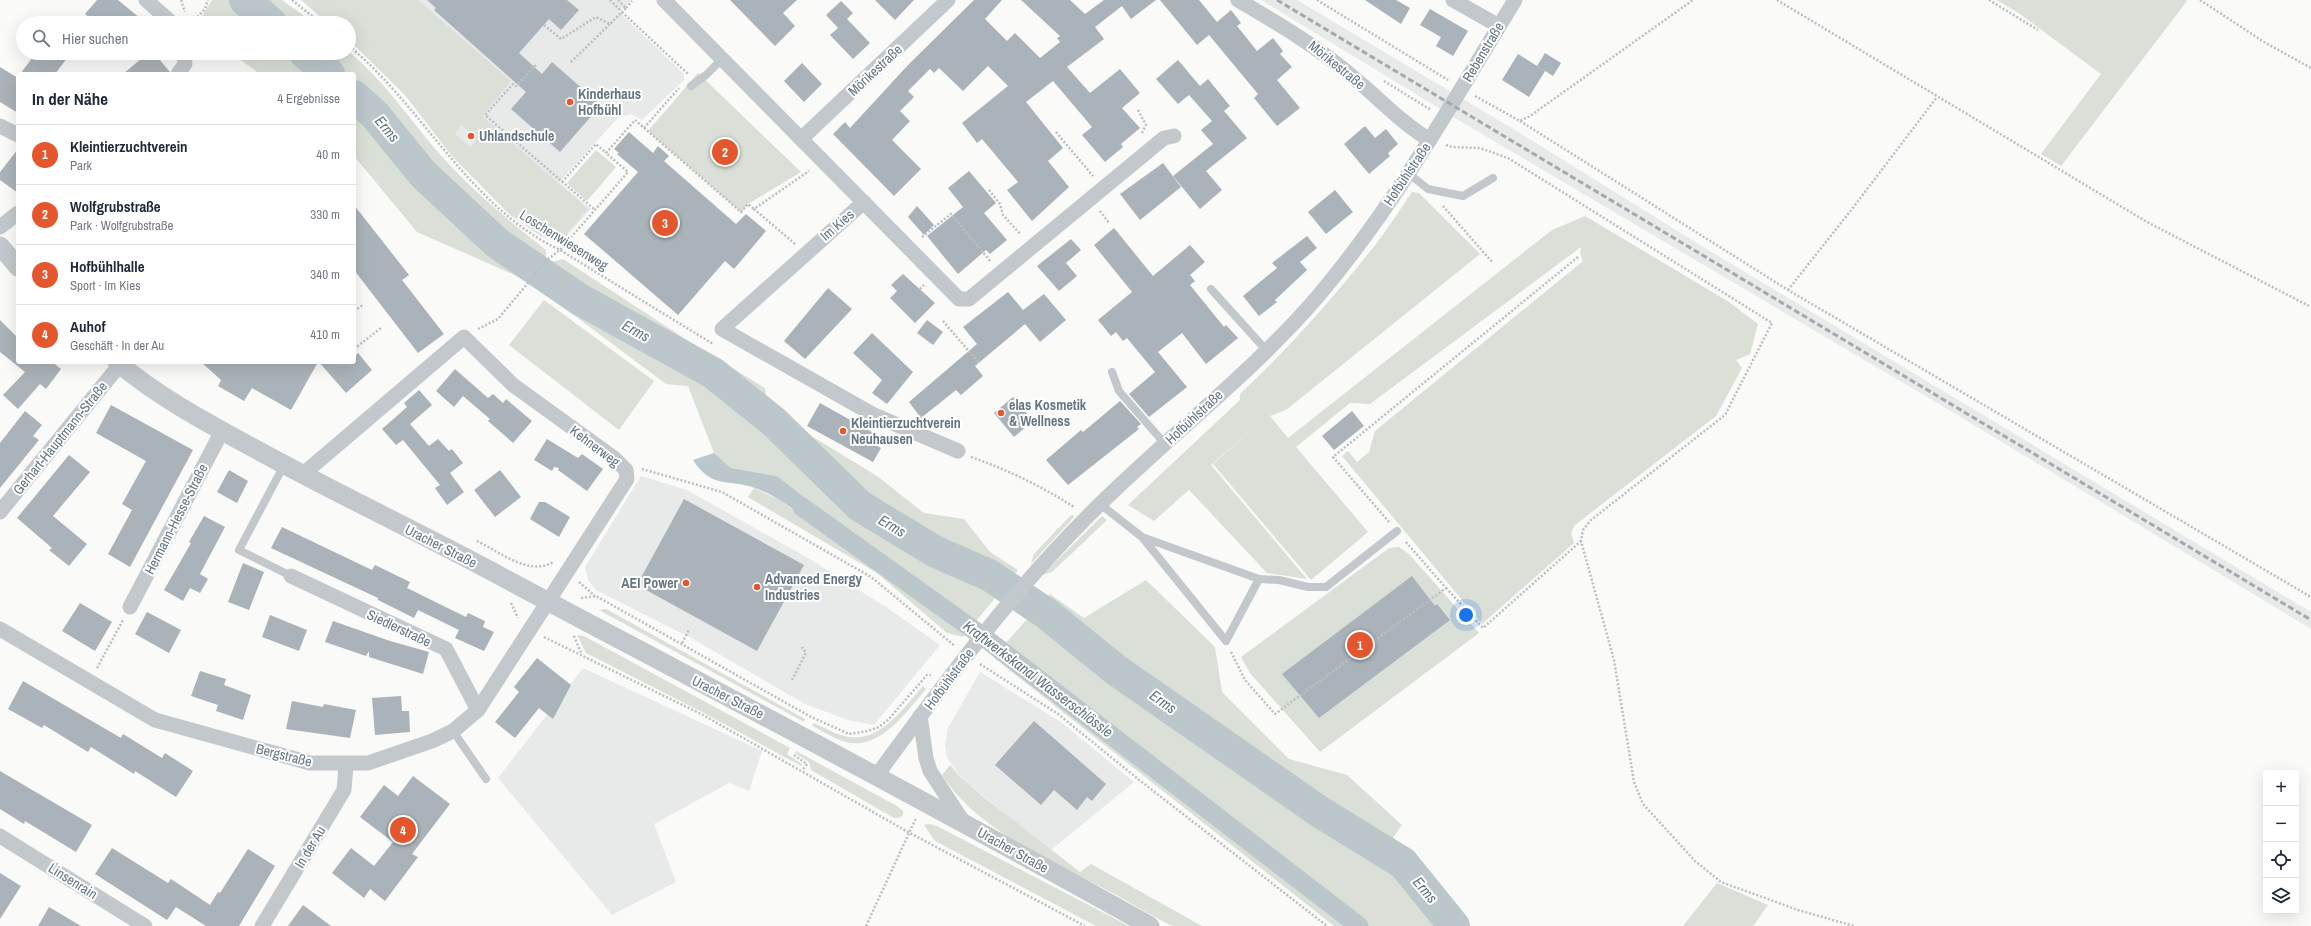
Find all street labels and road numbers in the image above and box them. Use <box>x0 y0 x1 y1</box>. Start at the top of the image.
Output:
street label: Rebenstraße <box>1458 19 1508 85</box>
street label: Mörikestraße <box>1305 37 1369 93</box>
street label: Mörikestraße <box>844 40 906 100</box>
street label: Hofbühlstraße <box>1379 139 1435 209</box>
street label: Im Kies <box>816 205 858 245</box>
street label: Loschenwiesenweg <box>516 206 612 275</box>
street label: Gerhart-Hauptmann-Straße <box>9 378 111 498</box>
street label: Hofbühlstraße <box>1161 386 1227 448</box>
street label: Kehnerweg <box>566 421 624 471</box>
street label: Hermann-Hesse-Straße <box>140 461 212 577</box>
street label: Uracher Straße <box>402 520 480 572</box>
street label: Siedlerstraße <box>364 605 434 651</box>
street label: Hofbühlstraße <box>920 645 978 713</box>
street label: Uracher Straße <box>689 671 767 723</box>
street label: Bergstraße <box>254 739 314 771</box>
street label: In der Au <box>290 823 330 871</box>
street label: Uracher Straße <box>974 823 1052 877</box>
street label: Linsenrain <box>45 859 101 903</box>

